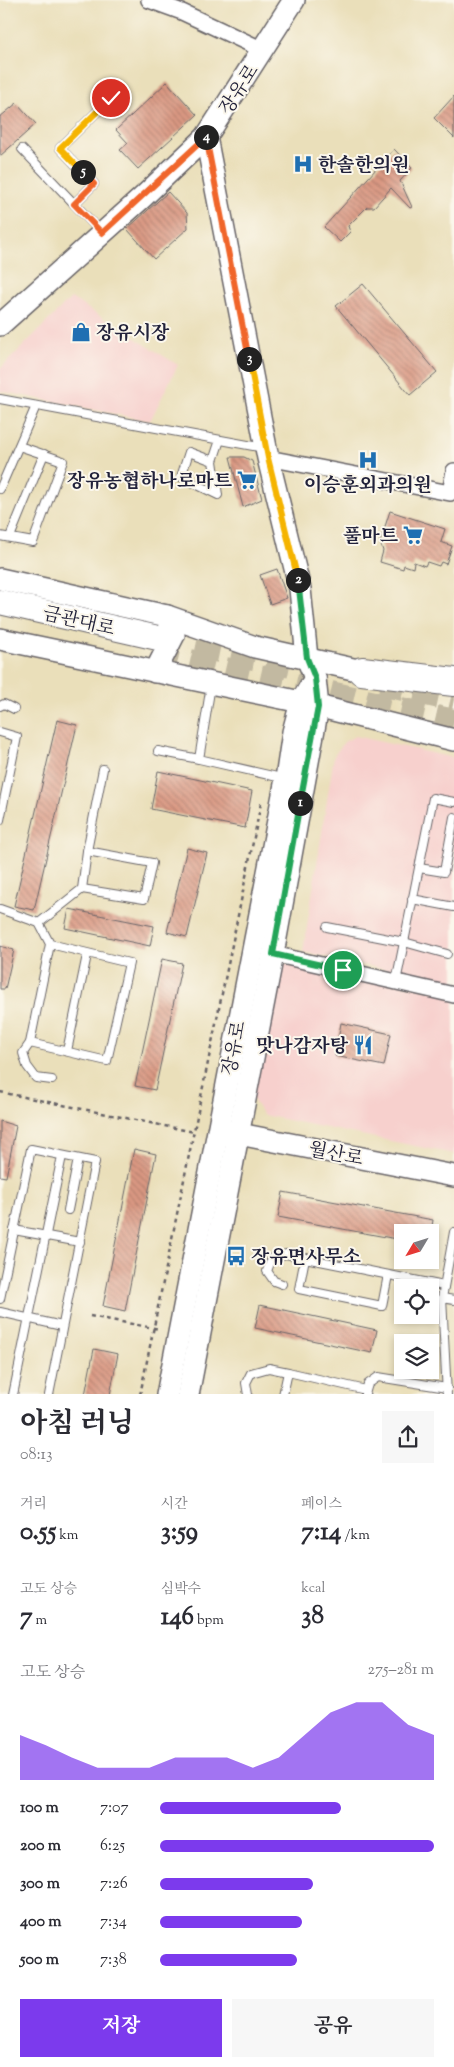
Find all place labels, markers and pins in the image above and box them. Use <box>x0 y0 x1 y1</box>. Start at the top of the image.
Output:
pin <box>90 77 132 119</box>
pin: 4 <box>194 124 218 150</box>
hospital icon: 한솔한의원 <box>292 153 314 175</box>
place label: 한솔한의원 <box>318 153 410 180</box>
pin: 5 <box>70 160 96 184</box>
shop icon: 장유시장 <box>70 321 92 343</box>
place label: 장유시장 <box>96 321 170 348</box>
pin: 3 <box>236 346 262 372</box>
hospital icon: 이승훈외과의원 <box>357 449 379 471</box>
place label: 장유농협하나로마트 <box>67 469 233 496</box>
supermarket icon: 장유농협하나로마트 <box>236 469 258 491</box>
place label: 이승훈외과의원 <box>304 473 432 500</box>
place label: 풀마트 <box>343 524 399 551</box>
supermarket icon: 풀마트 <box>402 524 424 546</box>
pin: 2 <box>286 568 310 592</box>
pin: 1 <box>288 790 312 816</box>
pin <box>322 949 364 991</box>
place label: 맛나감자탕 <box>256 1034 349 1061</box>
restaurant icon: 맛나감자탕 <box>352 1034 374 1056</box>
bus stop icon: 장유면사무소 <box>225 1245 247 1267</box>
place label: 장유면사무소 <box>251 1245 361 1272</box>

